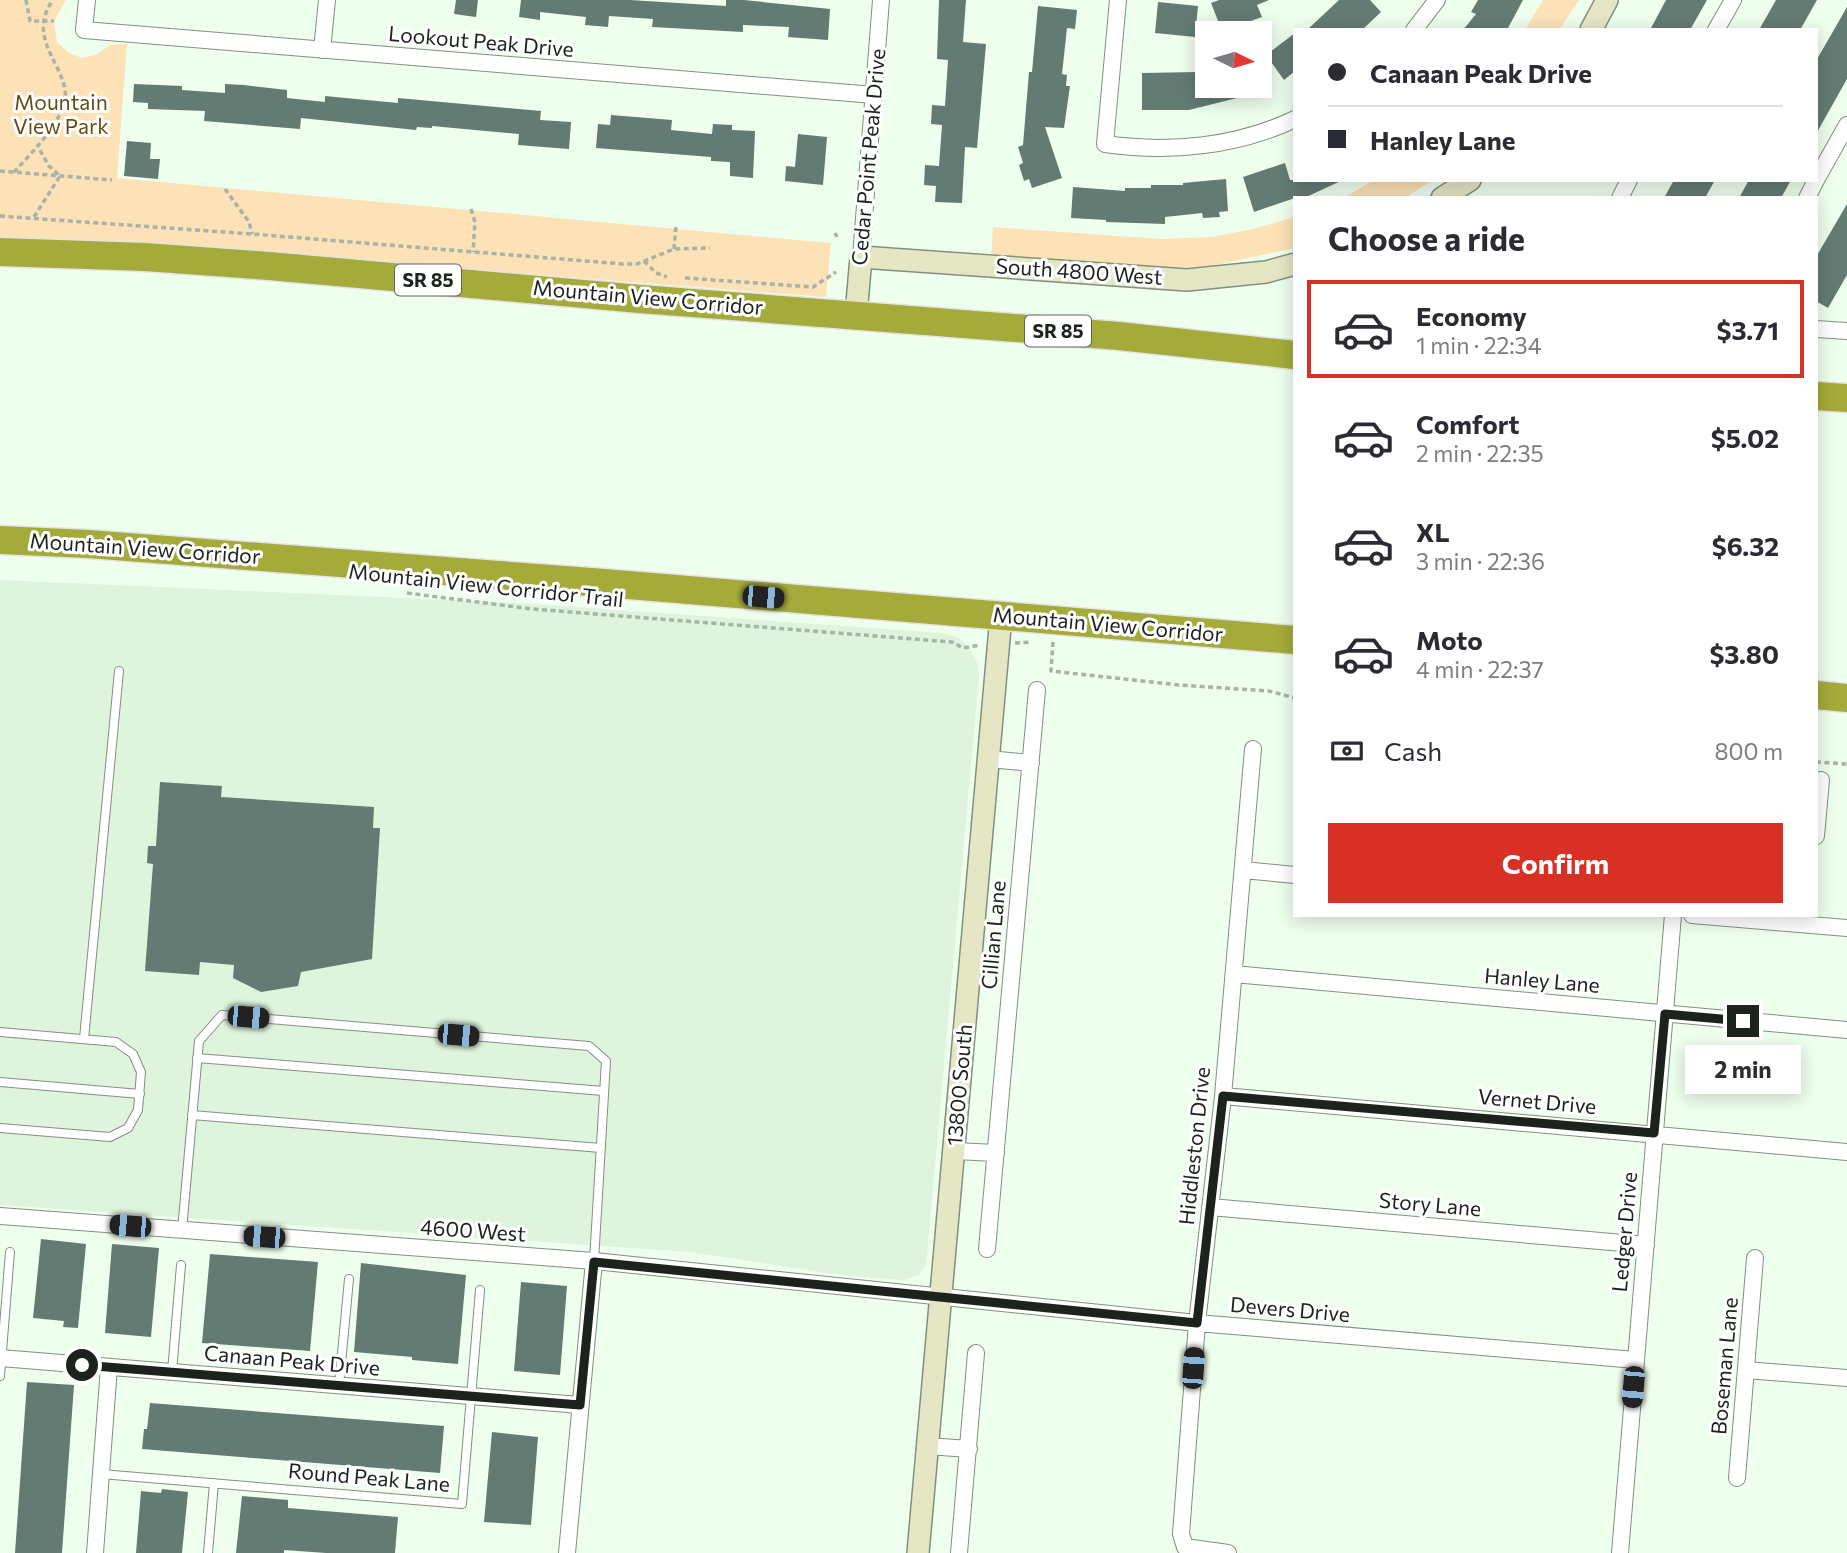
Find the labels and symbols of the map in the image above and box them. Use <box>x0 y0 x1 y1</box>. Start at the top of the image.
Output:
street label: Lookout Peak Drive <box>387 20 575 61</box>
north arrow <box>1195 21 1272 98</box>
street label: Cedar Point Peak Drive <box>846 47 889 266</box>
park label: Mountain View Park <box>13 89 109 138</box>
street label: South 4800 West <box>995 252 1163 289</box>
road number: SR 85 <box>395 264 461 296</box>
street label: Mountain View Corridor <box>532 274 764 319</box>
road number: SR 85 <box>1025 316 1091 346</box>
street label: Mountain View Corridor <box>29 527 261 568</box>
street label: Mountain View Corridor Trail <box>347 558 625 611</box>
car <box>742 585 785 609</box>
street label: Mountain View Corridor <box>992 601 1224 646</box>
street label: Cillian Lane <box>975 879 1010 990</box>
street label: Hanley Lane <box>1483 962 1601 997</box>
car <box>227 1005 270 1029</box>
route end <box>1727 1005 1759 1037</box>
car <box>437 1023 480 1047</box>
street label: 13800 South <box>941 1023 976 1147</box>
callout: 2 min <box>1685 1046 1801 1094</box>
street label: Hiddleston Drive <box>1173 1065 1214 1226</box>
street label: Vernet Drive <box>1477 1083 1597 1118</box>
street label: Ledger Drive <box>1606 1171 1641 1293</box>
street label: Story Lane <box>1378 1187 1482 1220</box>
street label: 4600 West <box>419 1213 527 1246</box>
car <box>109 1214 152 1238</box>
car <box>243 1225 286 1249</box>
street label: Devers Drive <box>1229 1291 1351 1326</box>
street label: Boseman Lane <box>1705 1296 1742 1436</box>
street label: Canaan Peak Drive <box>203 1339 381 1380</box>
car <box>1182 1346 1205 1390</box>
route start <box>66 1349 98 1381</box>
car <box>1621 1365 1646 1409</box>
street label: Round Peak Lane <box>287 1457 451 1496</box>

